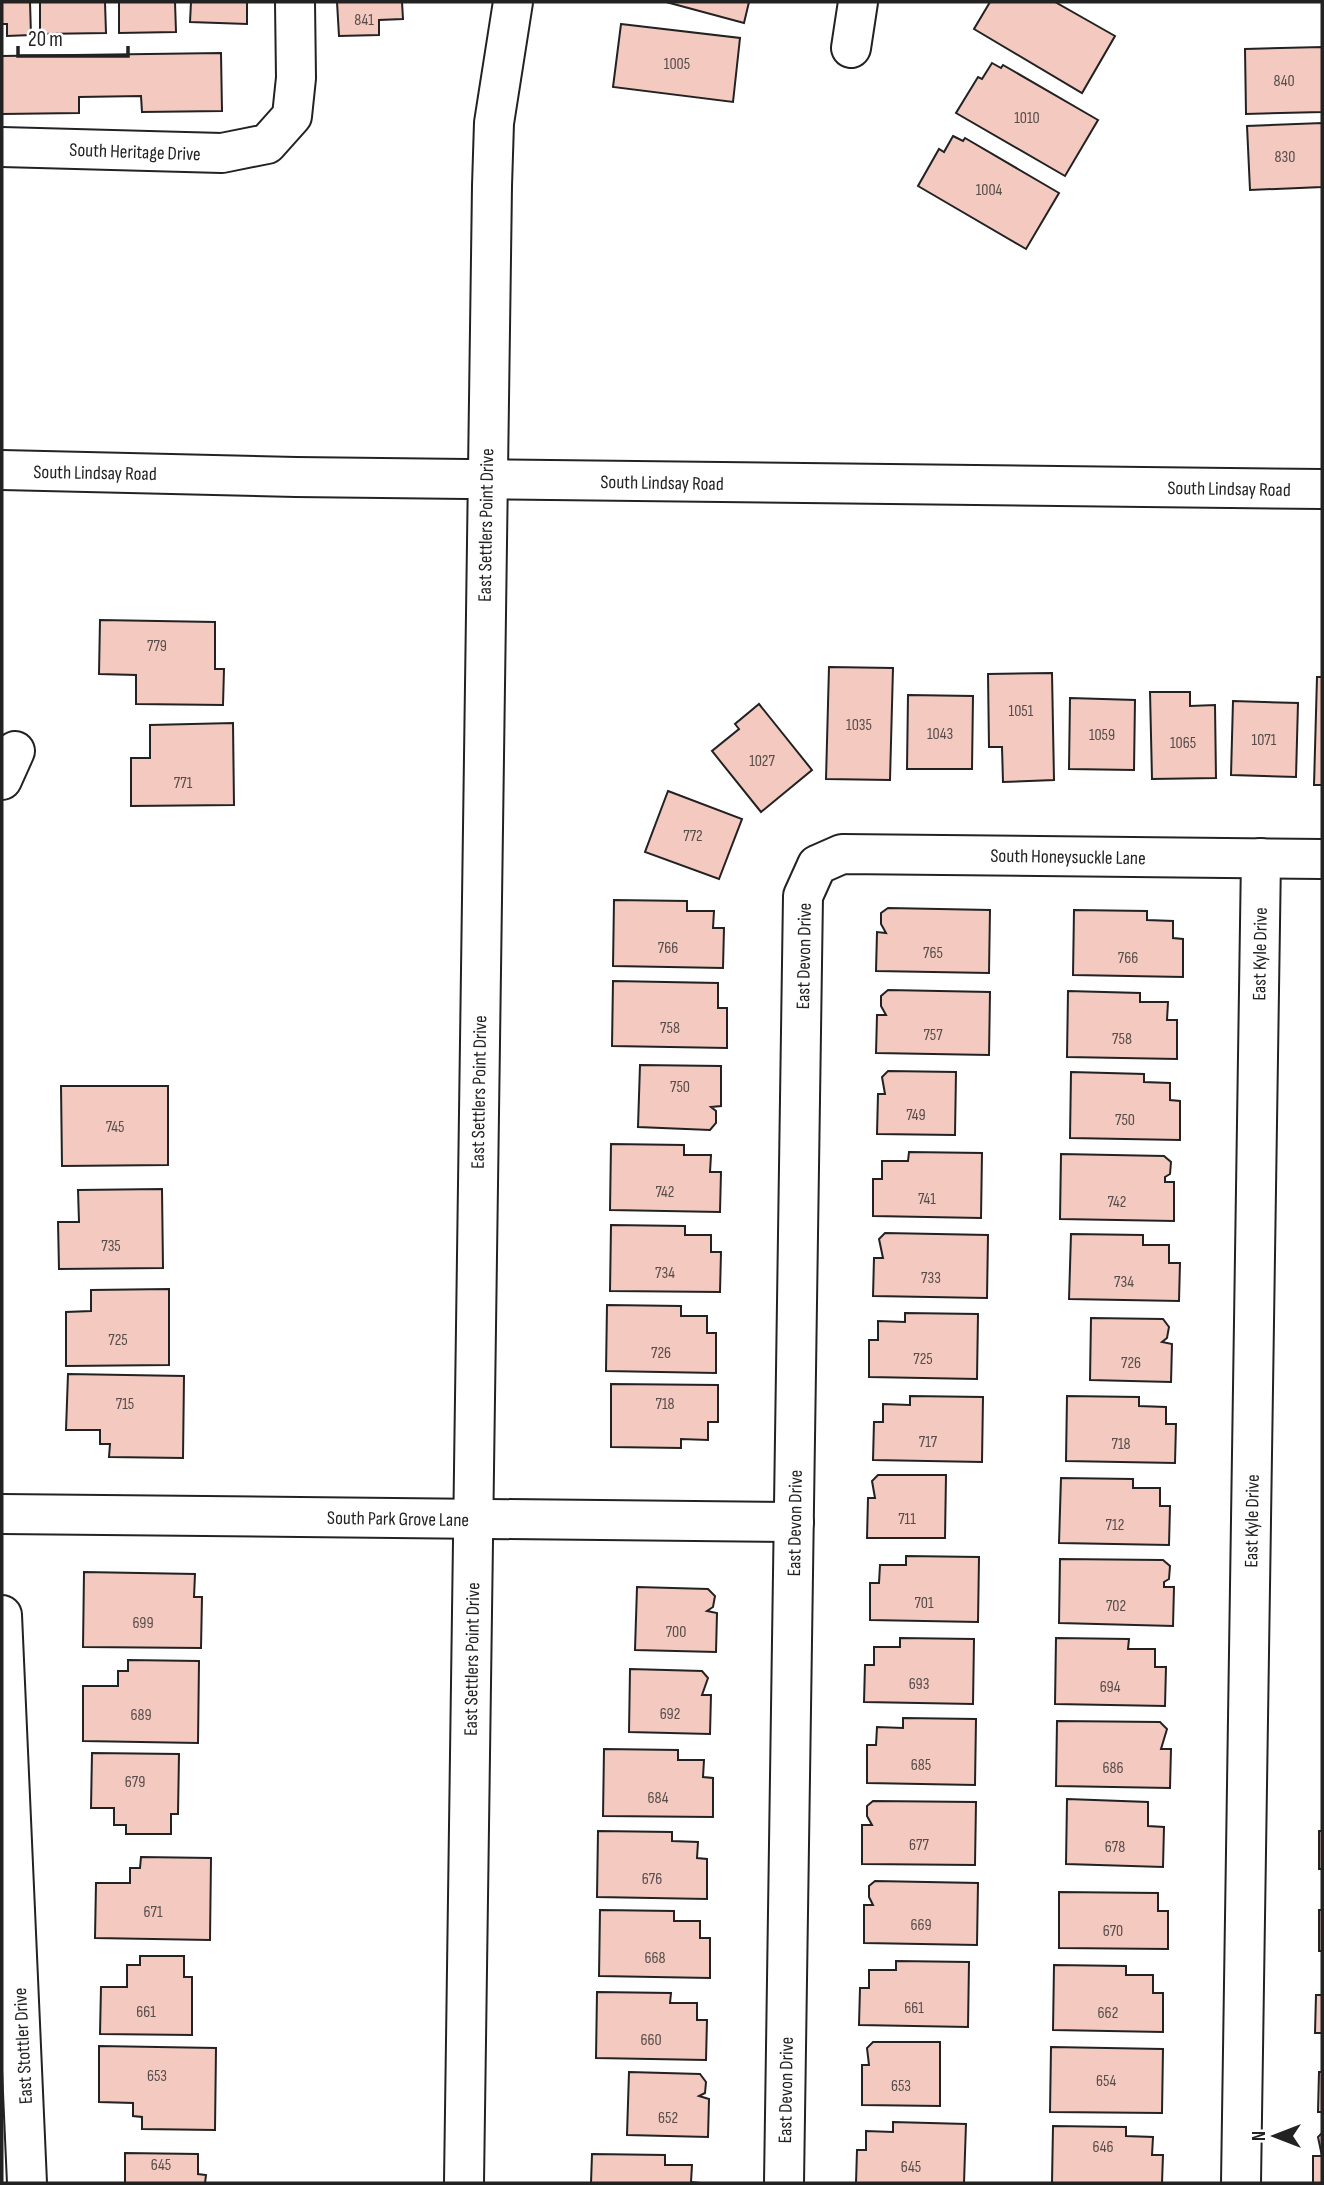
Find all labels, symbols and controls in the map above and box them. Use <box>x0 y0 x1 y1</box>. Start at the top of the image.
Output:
house number: 841 <box>354 11 374 30</box>
scale bar <box>18 14 128 58</box>
text: 20 m <box>28 27 63 52</box>
house number: 1005 <box>664 55 690 74</box>
house number: 840 <box>1273 72 1295 91</box>
house number: 1010 <box>1014 109 1040 128</box>
street label: South Heritage Drive <box>69 139 201 166</box>
house number: 830 <box>1275 148 1295 167</box>
house number: 1004 <box>976 181 1003 200</box>
street label: East Settlers Point Drive <box>474 448 499 602</box>
street label: South Lindsay Road <box>33 461 157 486</box>
street label: South Lindsay Road <box>600 471 724 496</box>
street label: South Lindsay Road <box>1167 477 1291 502</box>
house number: 779 <box>147 637 167 656</box>
house number: 1051 <box>1009 702 1034 721</box>
house number: 1035 <box>846 716 872 735</box>
house number: 1043 <box>927 725 953 744</box>
house number: 1059 <box>1089 726 1115 745</box>
house number: 1071 <box>1252 731 1277 750</box>
house number: 1065 <box>1170 734 1196 753</box>
house number: 1027 <box>749 752 775 771</box>
house number: 771 <box>174 774 193 793</box>
house number: 772 <box>683 827 703 846</box>
street label: South Honeysuckle Lane <box>990 845 1146 870</box>
street label: East Devon Drive <box>792 902 817 1010</box>
street label: East Kyle Drive <box>1248 907 1273 1001</box>
house number: 766 <box>658 939 678 958</box>
house number: 765 <box>923 944 943 963</box>
house number: 766 <box>1118 949 1138 968</box>
street label: East Settlers Point Drive <box>467 1015 492 1169</box>
house number: 758 <box>660 1019 680 1038</box>
house number: 757 <box>923 1026 943 1045</box>
house number: 758 <box>1112 1030 1132 1049</box>
house number: 750 <box>670 1078 690 1097</box>
house number: 749 <box>906 1106 926 1125</box>
house number: 750 <box>1115 1111 1135 1130</box>
house number: 745 <box>106 1118 124 1137</box>
house number: 742 <box>656 1183 674 1202</box>
house number: 741 <box>918 1190 936 1209</box>
house number: 742 <box>1108 1193 1126 1212</box>
house number: 735 <box>101 1237 121 1256</box>
house number: 734 <box>655 1264 675 1283</box>
house number: 733 <box>921 1269 941 1288</box>
house number: 734 <box>1114 1273 1134 1292</box>
house number: 725 <box>108 1331 128 1350</box>
house number: 726 <box>651 1344 671 1363</box>
house number: 725 <box>913 1350 933 1369</box>
house number: 726 <box>1121 1354 1141 1373</box>
house number: 715 <box>116 1395 134 1414</box>
house number: 718 <box>655 1395 675 1414</box>
house number: 717 <box>919 1433 938 1452</box>
house number: 718 <box>1111 1435 1131 1454</box>
street label: East Devon Drive <box>783 1469 808 1577</box>
street label: East Kyle Drive <box>1240 1474 1265 1568</box>
street label: South Park Grove Lane <box>327 1507 469 1532</box>
house number: 711 <box>898 1510 916 1529</box>
house number: 712 <box>1106 1516 1124 1535</box>
street label: East Settlers Point Drive <box>460 1582 485 1736</box>
house number: 701 <box>914 1594 934 1613</box>
house number: 702 <box>1106 1597 1126 1616</box>
house number: 699 <box>132 1614 154 1633</box>
house number: 700 <box>666 1623 686 1642</box>
house number: 693 <box>909 1675 929 1694</box>
house number: 694 <box>1100 1678 1121 1697</box>
house number: 692 <box>660 1705 680 1724</box>
house number: 689 <box>130 1706 152 1725</box>
house number: 685 <box>911 1756 931 1775</box>
house number: 686 <box>1102 1759 1124 1778</box>
house number: 679 <box>125 1773 145 1792</box>
house number: 684 <box>647 1789 669 1808</box>
house number: 677 <box>909 1836 930 1855</box>
house number: 678 <box>1105 1838 1125 1857</box>
house number: 676 <box>642 1870 662 1889</box>
house number: 671 <box>143 1903 163 1922</box>
house number: 669 <box>910 1916 932 1935</box>
house number: 670 <box>1103 1922 1123 1941</box>
house number: 668 <box>644 1949 666 1968</box>
street label: East Stottler Drive <box>9 1987 38 2105</box>
house number: 661 <box>904 1999 924 2018</box>
house number: 661 <box>136 2003 156 2022</box>
house number: 662 <box>1098 2004 1118 2023</box>
house number: 660 <box>640 2031 662 2050</box>
street label: East Devon Drive <box>774 2036 799 2144</box>
house number: 653 <box>147 2067 167 2086</box>
house number: 654 <box>1096 2072 1116 2091</box>
house number: 653 <box>891 2077 911 2096</box>
north arrow <box>1240 2101 1310 2171</box>
house number: 652 <box>658 2109 678 2128</box>
text: N <box>1248 2131 1271 2141</box>
house number: 646 <box>1093 2138 1113 2157</box>
house number: 645 <box>151 2156 171 2175</box>
house number: 645 <box>901 2158 921 2177</box>

